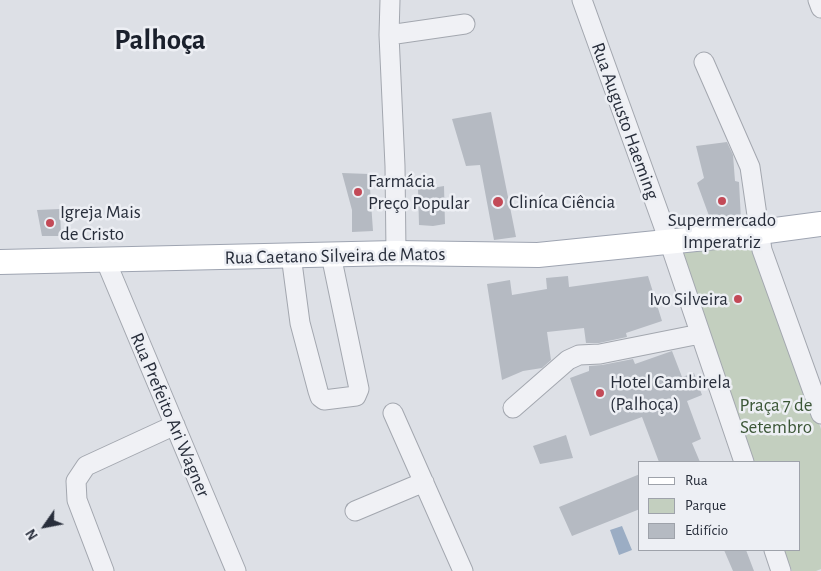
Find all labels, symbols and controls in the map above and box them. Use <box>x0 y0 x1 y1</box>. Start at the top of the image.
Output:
district label: Palhoça <box>114 23 206 57</box>
street label: Rua Augusto Haeming <box>586 39 664 203</box>
place label: Farmácia Preço Popular <box>368 170 469 214</box>
marker: Farmácia Preço Popular <box>352 186 364 198</box>
place label: Cliníca Ciência <box>509 191 615 213</box>
marker: Cliníca Ciência <box>491 195 505 209</box>
marker: Supermercado Imperatriz <box>716 195 728 207</box>
place label: Igreja Mais de Cristo <box>60 201 141 245</box>
place label: Supermercado Imperatriz <box>668 209 776 253</box>
marker: Igreja Mais de Cristo <box>44 217 56 229</box>
street label: Rua Caetano Silveira de Matos <box>224 243 446 269</box>
place label: Ivo Silveira <box>649 288 728 310</box>
marker: Ivo Silveira <box>732 293 744 305</box>
street label: Rua Prefeito Ari Wagner <box>125 329 215 501</box>
place label: Hotel Cambirela (Palhoça) <box>610 371 731 415</box>
marker: Hotel Cambirela (Palhoça) <box>594 387 606 399</box>
park label: Praça 7 de Setembro <box>739 394 813 438</box>
legend <box>638 461 801 551</box>
text: Rua <box>685 473 708 488</box>
text: Parque <box>685 498 726 513</box>
north arrow <box>20 501 70 551</box>
text: Edifício <box>685 523 728 538</box>
text: N <box>24 526 41 542</box>

